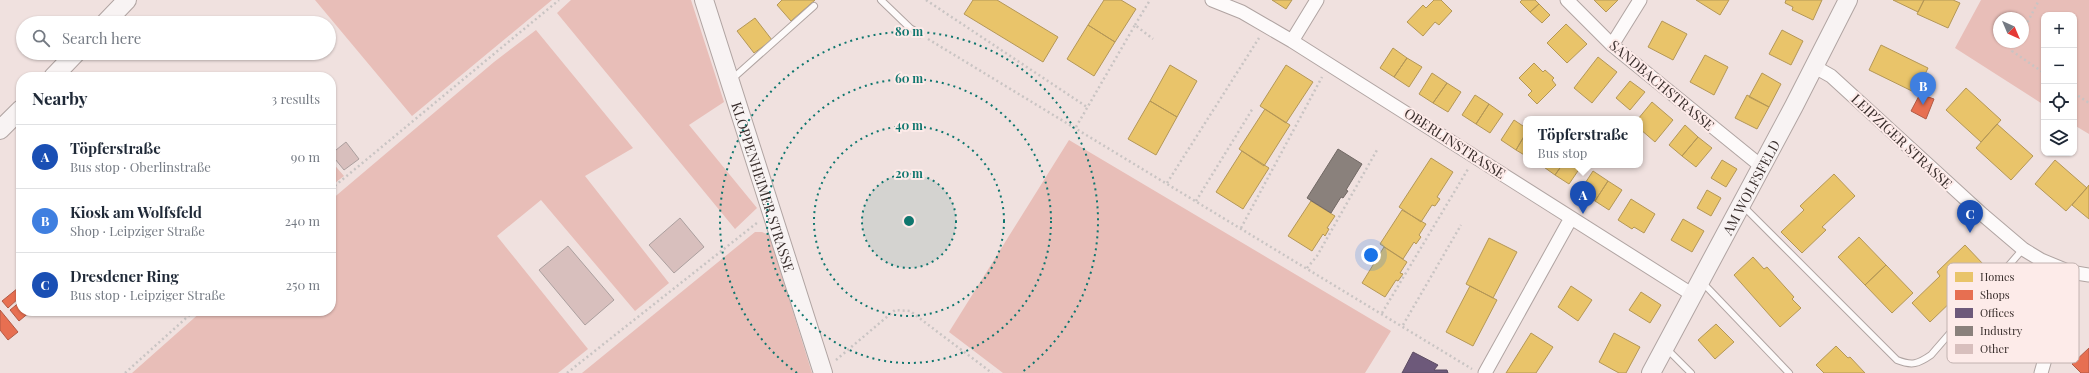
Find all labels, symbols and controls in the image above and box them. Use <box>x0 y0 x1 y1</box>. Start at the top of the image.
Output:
north arrow <box>1993 12 2029 48</box>
map controls <box>2041 12 2077 156</box>
button: + <box>2041 12 2077 48</box>
search box <box>16 16 336 60</box>
text: 80 m <box>895 23 923 39</box>
icon: search <box>30 27 52 49</box>
text: Search here <box>62 28 141 48</box>
street label: SANDBACHSTRASSE <box>1606 36 1718 134</box>
button: − <box>2041 48 2077 84</box>
text: 60 m <box>895 70 923 86</box>
pin: B <box>1910 72 1936 105</box>
button: locate <box>2041 84 2077 120</box>
text: Nearby <box>32 87 87 109</box>
street label: LEIPZIGER STRASSE <box>1848 89 1956 193</box>
text: 3 results <box>271 90 320 107</box>
street label: KLOPPENHEIMER STRASSE <box>728 99 800 274</box>
street label: OBERLINSTRASSE <box>1401 103 1509 183</box>
popup <box>1523 116 1643 168</box>
text: 40 m <box>895 117 923 133</box>
button: layers <box>2041 120 2077 156</box>
text: Töpferstraße <box>1538 124 1628 144</box>
street label: AM WOLFSFELD <box>1717 136 1784 239</box>
text: Töpferstraße <box>70 138 161 158</box>
text: Bus stop <box>1538 144 1587 161</box>
text: A <box>41 148 49 165</box>
text: 90 m <box>291 148 320 165</box>
text: Bus stop · Oberlinstraße <box>70 158 211 175</box>
text: 20 m <box>895 165 923 181</box>
pin: A <box>1570 181 1596 214</box>
pin: C <box>1957 200 1983 233</box>
text: Kiosk am Wolfsfeld <box>70 202 202 222</box>
text: B <box>41 212 49 229</box>
text: 240 m <box>285 212 320 229</box>
centre of rings <box>902 214 916 228</box>
text: Shop · Leipziger Straße <box>70 222 205 239</box>
your location <box>1361 245 1381 265</box>
legend <box>1947 263 2079 363</box>
text: Dresdener Ring <box>70 266 179 286</box>
text: Homes <box>1980 269 2014 284</box>
text: C <box>40 276 50 293</box>
text: 250 m <box>286 276 320 293</box>
text: Bus stop · Leipziger Straße <box>70 286 225 303</box>
text: Shops <box>1980 287 2010 302</box>
text: Offices <box>1980 305 2014 320</box>
text: Industry <box>1980 323 2023 338</box>
text: Other <box>1980 341 2009 356</box>

